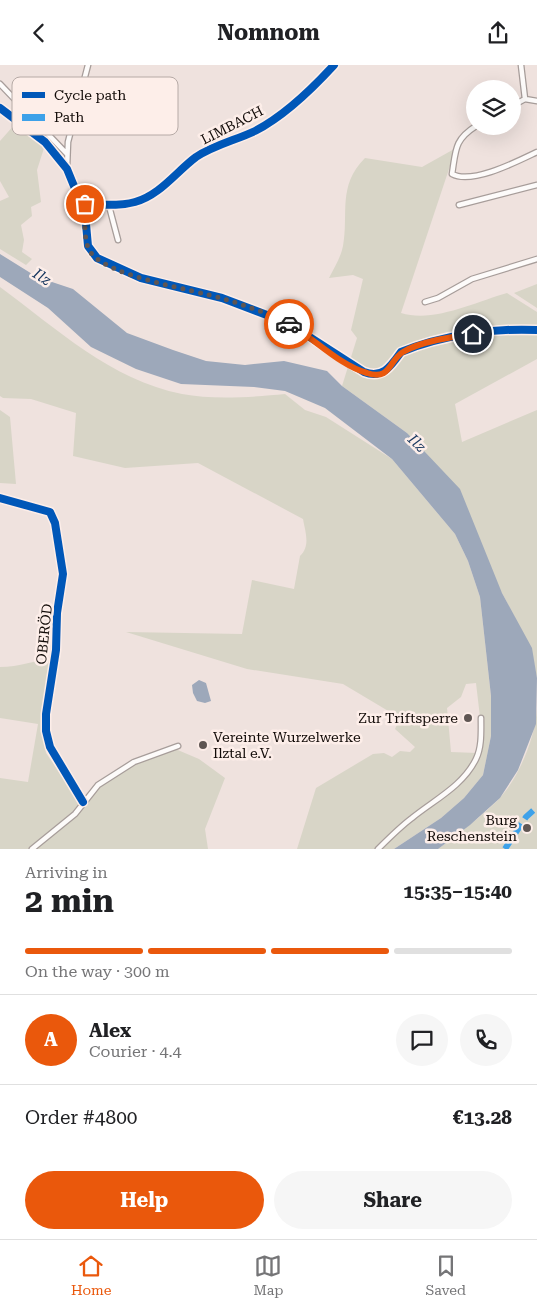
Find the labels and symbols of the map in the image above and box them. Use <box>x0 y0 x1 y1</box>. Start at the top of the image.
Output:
legend <box>12 77 178 135</box>
text: Cycle path <box>54 87 126 103</box>
street label: LIMBACH <box>198 102 266 148</box>
text: Path <box>54 109 84 125</box>
pin <box>64 183 106 225</box>
water label: Ilz <box>29 264 55 290</box>
courier <box>264 299 314 349</box>
pin <box>452 313 494 355</box>
water label: Ilz <box>404 430 430 456</box>
street label: OBERÖD <box>33 603 55 665</box>
place label: Zur Triftsperre <box>358 710 458 726</box>
marker: Zur Triftsperre <box>462 712 474 724</box>
place label: Vereinte Wurzelwerke Ilztal e.V. <box>213 729 361 761</box>
marker: Vereinte Wurzelwerke Ilztal e.V. <box>197 739 209 751</box>
place label: Burg Reschenstein <box>427 812 517 844</box>
marker: Burg Reschenstein <box>521 822 533 834</box>

